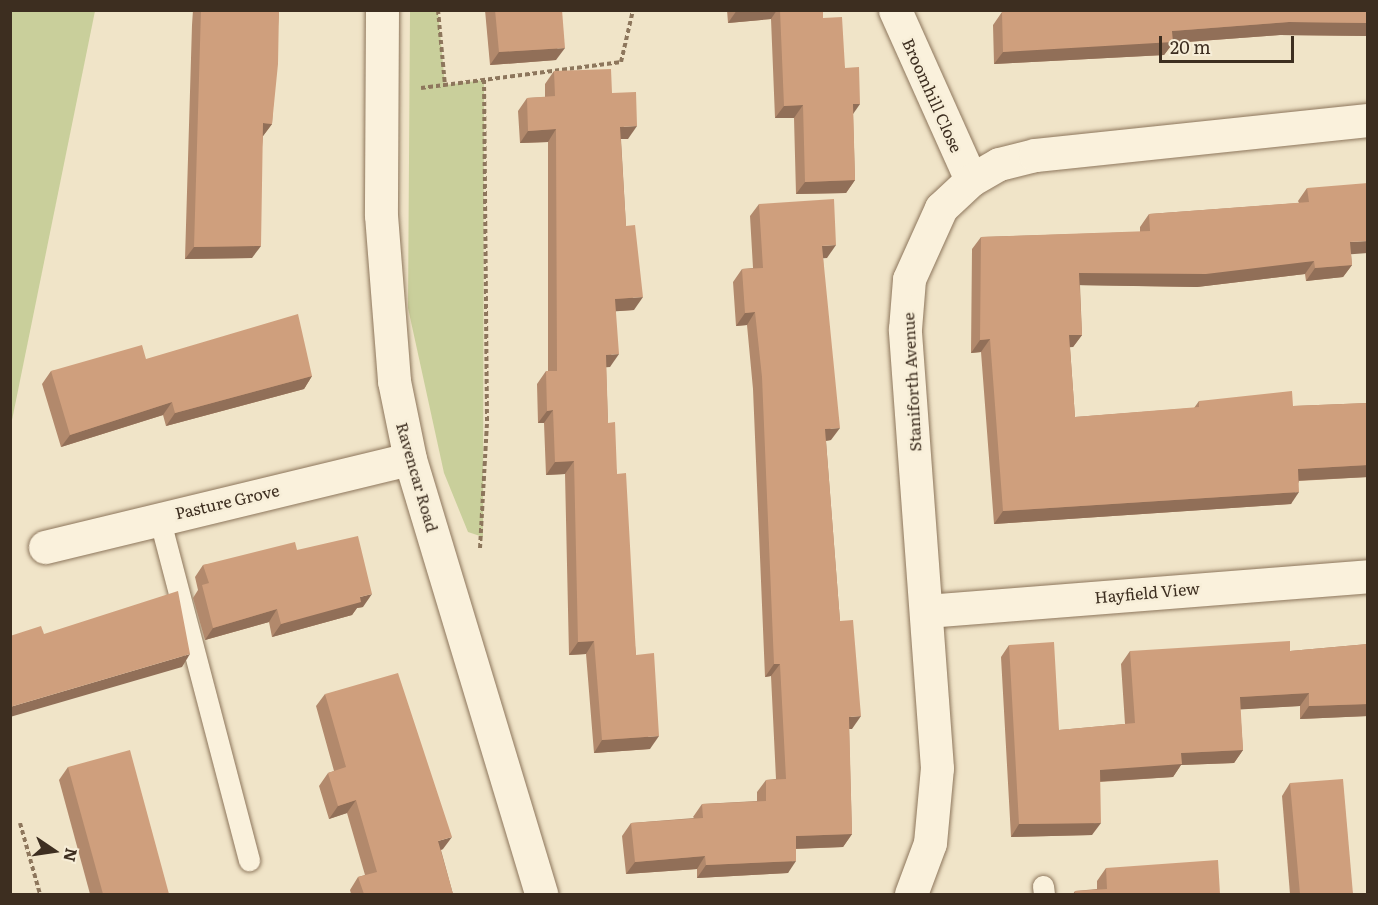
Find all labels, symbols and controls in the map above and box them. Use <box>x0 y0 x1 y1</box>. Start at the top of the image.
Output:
scale bar <box>1162 24 1297 62</box>
text: 20 m <box>1170 33 1211 60</box>
street label: Broomhill Close <box>899 35 967 155</box>
street label: Staniforth Avenue <box>898 312 924 452</box>
street label: Ravencar Road <box>393 420 443 534</box>
street label: Pasture Grove <box>173 480 281 522</box>
street label: Hayfield View <box>1094 578 1200 606</box>
north arrow <box>24 821 84 881</box>
text: N <box>58 846 85 864</box>

